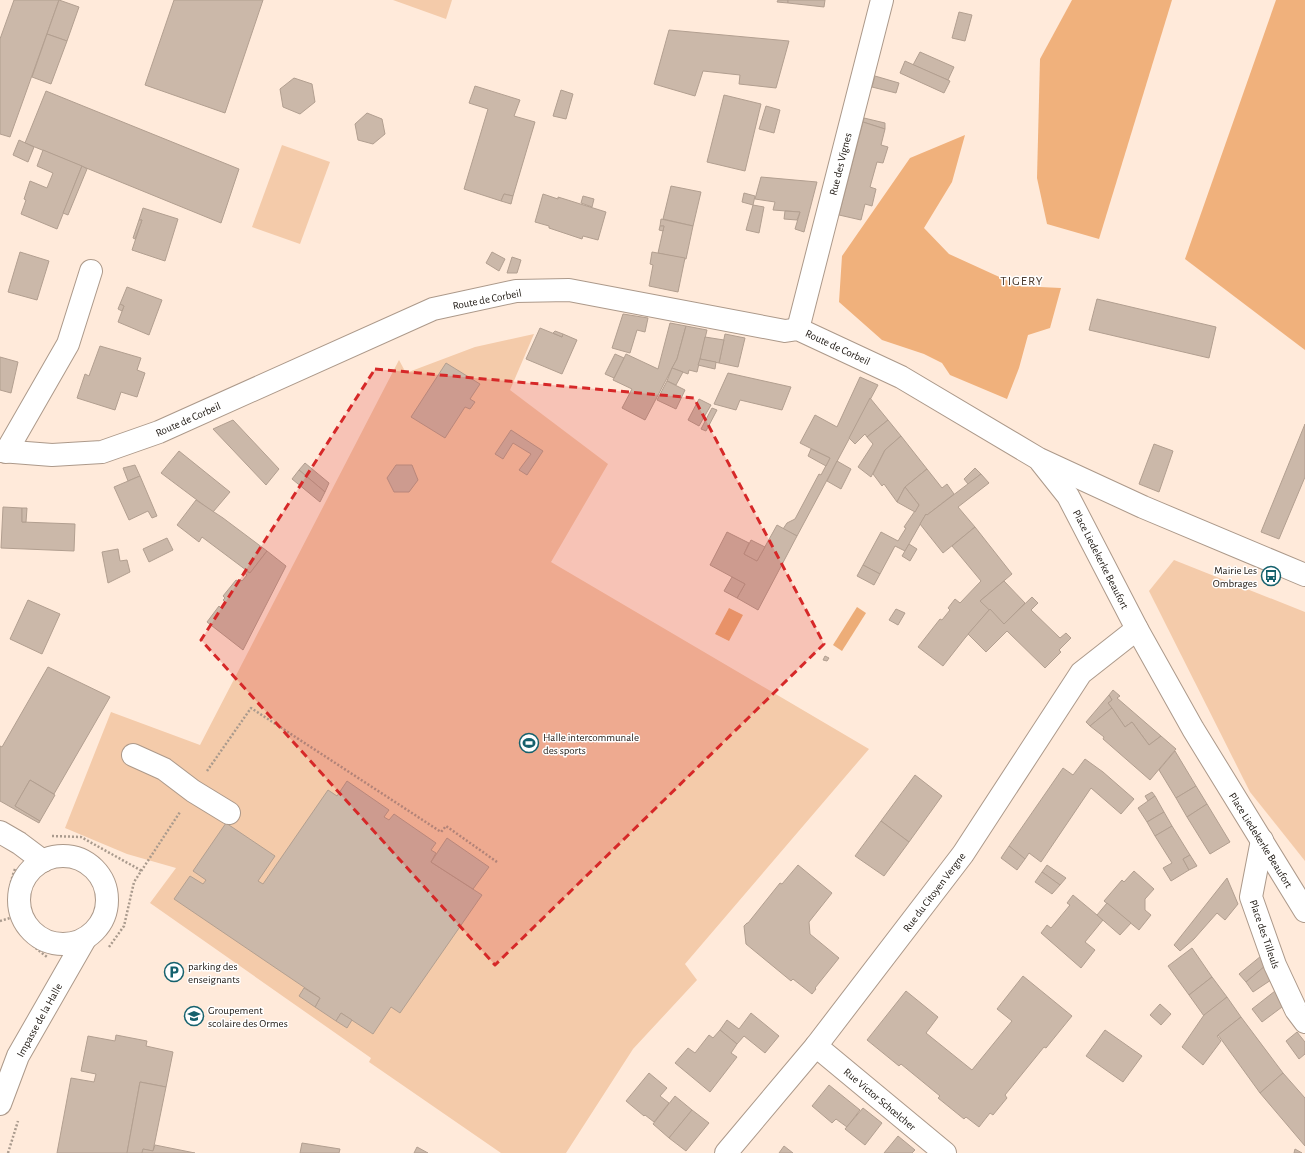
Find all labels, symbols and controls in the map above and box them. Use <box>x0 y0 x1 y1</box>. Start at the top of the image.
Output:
street label: Rue des Vignes <box>827 132 854 197</box>
district label: TIGERY <box>1000 275 1044 288</box>
street label: Route de Corbeil <box>452 287 523 312</box>
street label: Route de Corbeil <box>804 328 872 367</box>
street label: Route de Corbeil <box>154 400 222 439</box>
street label: Place Liedekerke Beaufort <box>1071 508 1131 611</box>
place label: Mairie Les Ombrages <box>1213 565 1257 589</box>
bus stop icon: Mairie Les Ombrages <box>1260 565 1282 587</box>
sports icon: Halle intercommunale des sports <box>518 732 540 754</box>
place label: Halle intercommunale des sports <box>543 732 639 756</box>
street label: Place Liedekerke Beaufort <box>1227 791 1295 890</box>
street label: Rue du Citoyen Vergne <box>901 851 968 934</box>
street label: Place des Tilleuls <box>1248 898 1281 970</box>
parking icon: parking des enseignants <box>163 961 185 983</box>
place label: parking des enseignants <box>188 961 240 985</box>
street label: Impasse de la Halle <box>15 982 64 1059</box>
school or university icon: Groupement scolaire des Ormes <box>183 1005 205 1027</box>
place label: Groupement scolaire des Ormes <box>208 1005 288 1029</box>
street label: Rue Victor Schœlcher <box>842 1066 918 1133</box>

